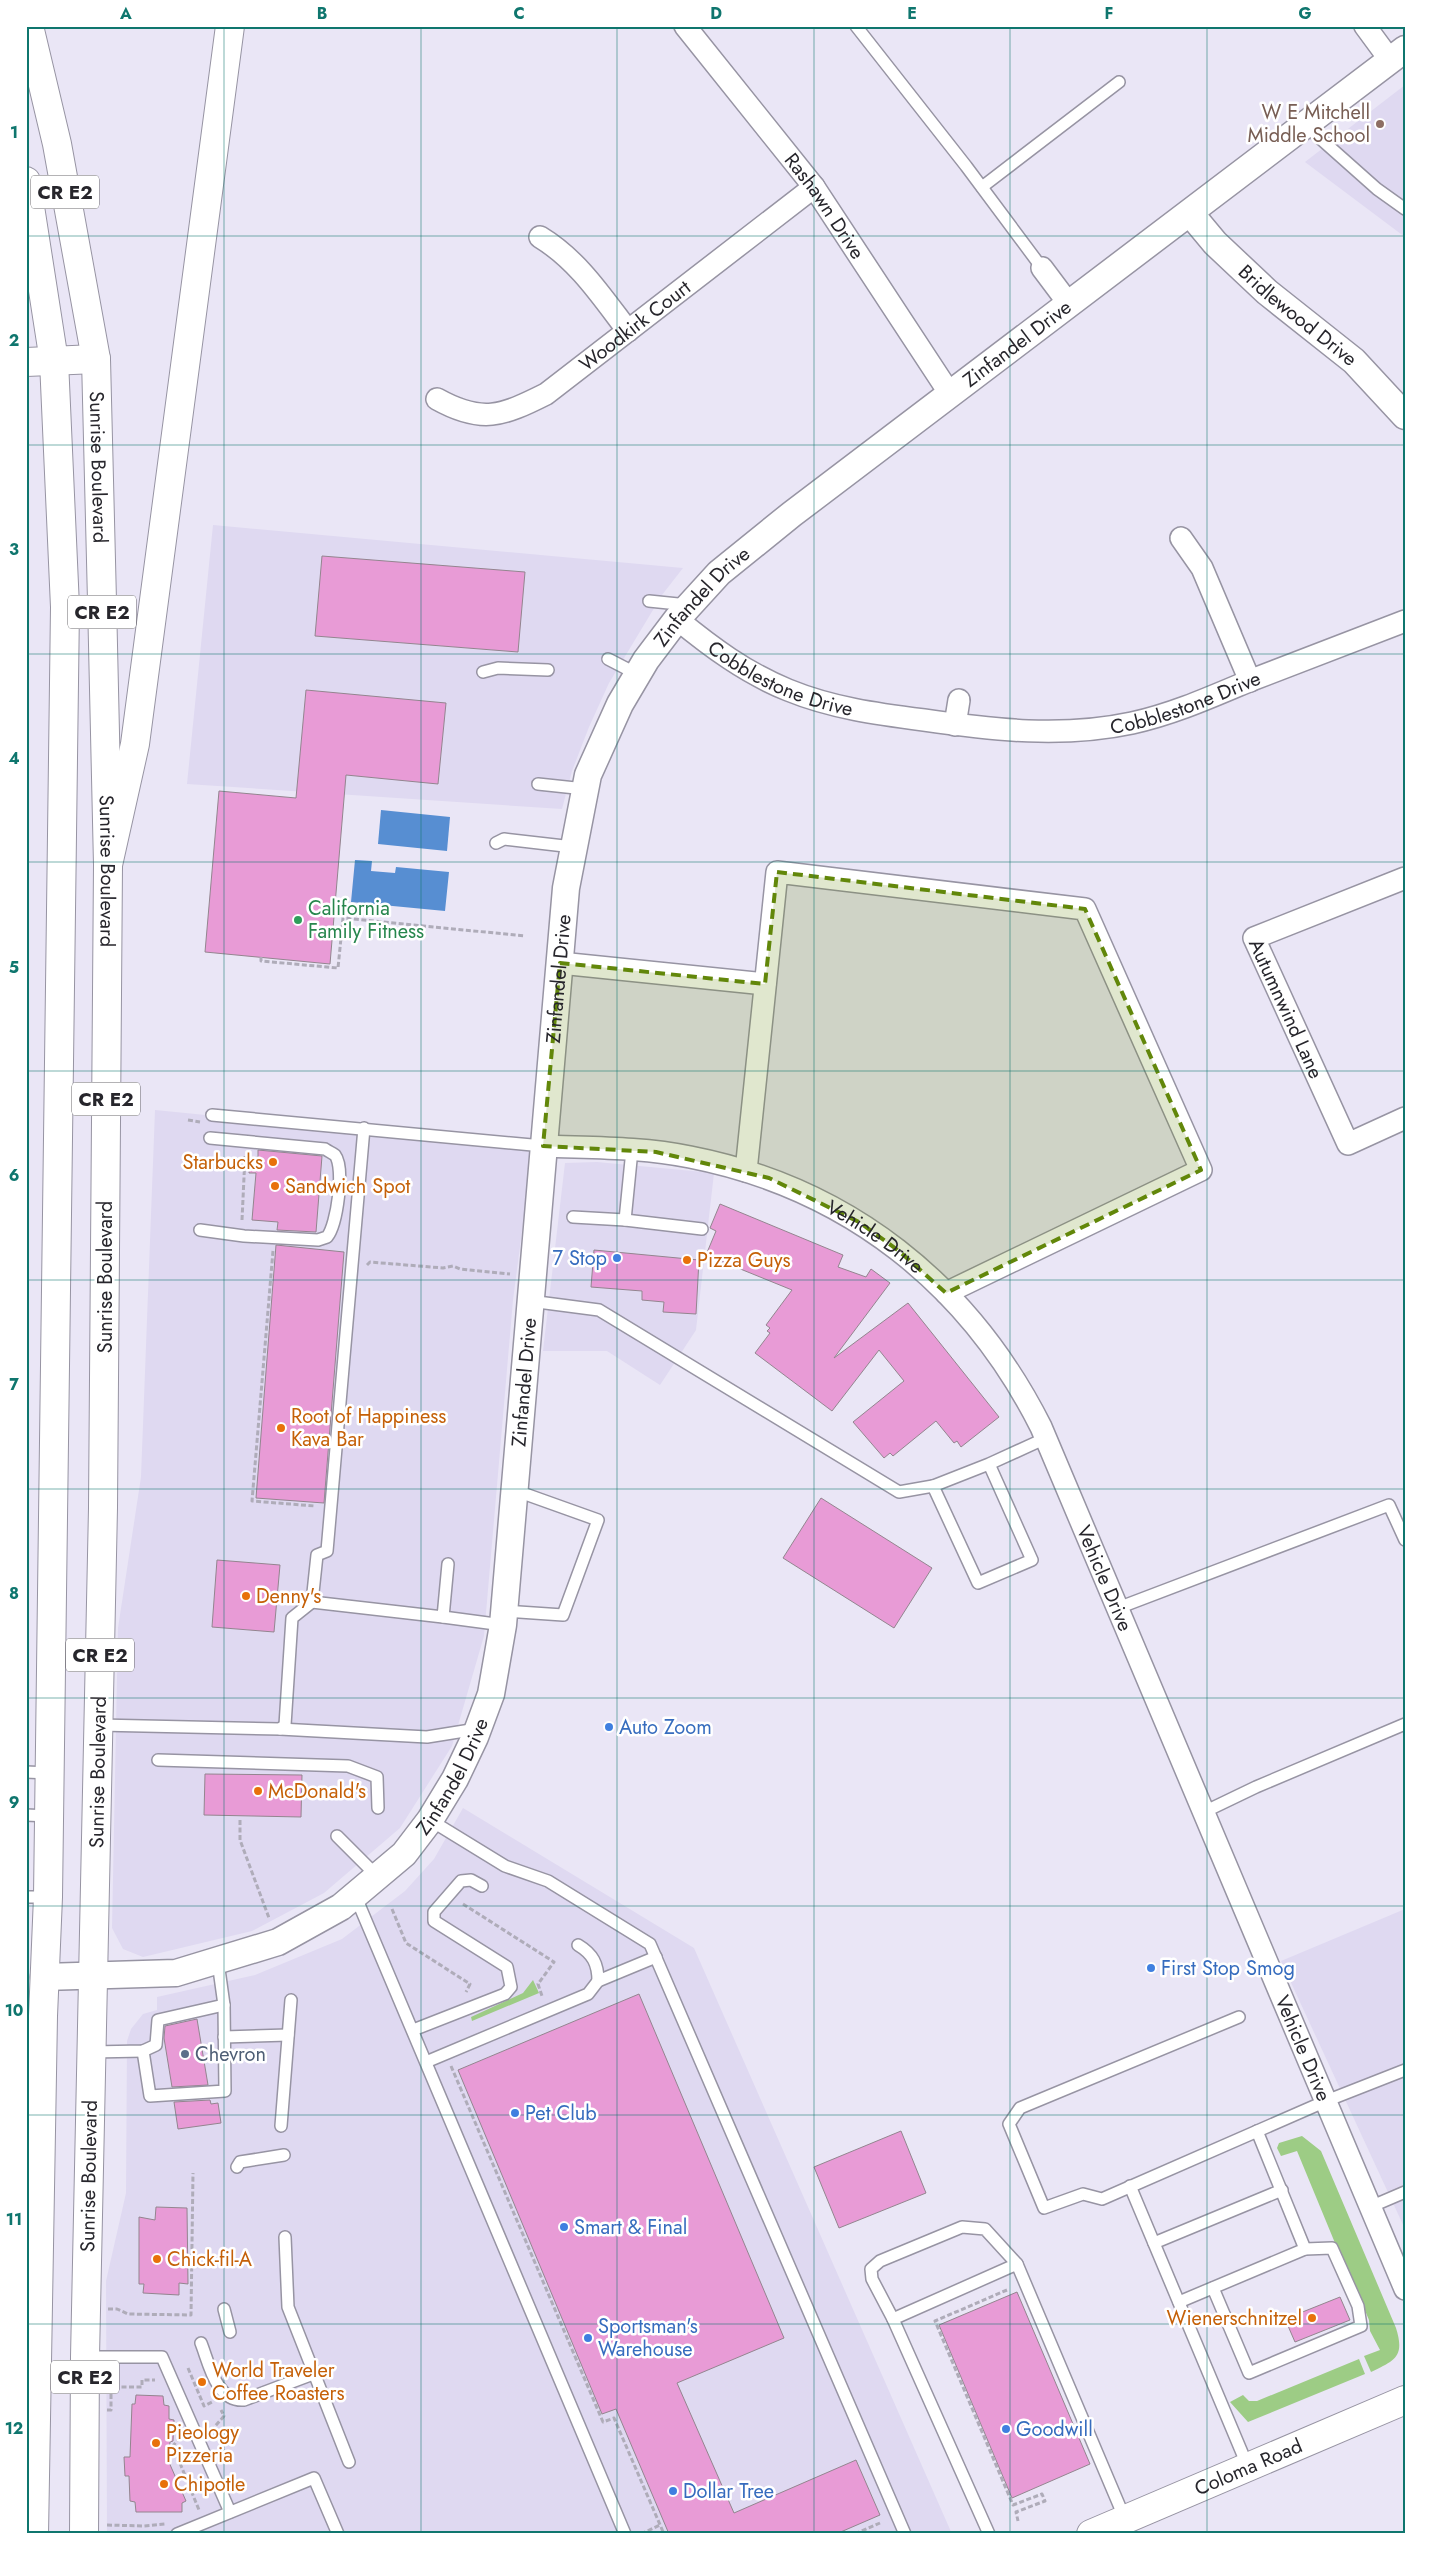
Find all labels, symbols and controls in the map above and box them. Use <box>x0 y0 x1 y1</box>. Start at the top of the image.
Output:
text: A <box>119 2 132 25</box>
text: B <box>317 2 327 25</box>
text: C <box>513 2 525 25</box>
text: D <box>710 2 722 25</box>
text: E <box>907 2 917 25</box>
text: F <box>1105 2 1113 25</box>
text: G <box>1298 2 1312 25</box>
place label: W E Mitchell Middle School <box>1247 98 1370 150</box>
marker: W E Mitchell Middle School <box>1374 118 1386 130</box>
text: 1 <box>10 121 18 144</box>
street label: Rashawn Drive <box>778 147 872 265</box>
road number: CR E2 <box>31 176 99 208</box>
street label: Bridlewood Drive <box>1232 258 1363 373</box>
street label: Woodkirk Court <box>573 273 697 378</box>
street label: Zinfandel Drive <box>957 293 1077 394</box>
text: 2 <box>9 329 19 352</box>
street label: Sunrise Boulevard <box>82 391 115 544</box>
text: 3 <box>9 538 19 561</box>
street label: Zinfandel Drive <box>647 539 756 653</box>
road number: CR E2 <box>68 596 136 628</box>
street label: Cobblestone Drive <box>702 633 856 723</box>
street label: Cobblestone Drive <box>1108 663 1265 741</box>
text: 4 <box>8 747 20 770</box>
street label: Sunrise Boulevard <box>92 795 123 947</box>
place label: California Family Fitness <box>308 894 424 946</box>
street label: Zinfandel Drive <box>538 913 578 1044</box>
marker: California Family Fitness <box>292 914 304 926</box>
street label: Autumnwind Lane <box>1242 934 1331 1083</box>
text: 5 <box>9 956 19 979</box>
road number: CR E2 <box>72 1082 140 1116</box>
place label: Starbucks <box>182 1148 263 1177</box>
marker: Starbucks <box>267 1156 279 1168</box>
text: 6 <box>9 1164 19 1187</box>
place label: Sandwich Spot <box>285 1172 411 1201</box>
marker: Sandwich Spot <box>269 1180 281 1192</box>
street label: Vehicle Drive <box>822 1193 930 1280</box>
street label: Sunrise Boulevard <box>91 1201 120 1353</box>
place label: 7 Stop <box>552 1244 607 1273</box>
place label: Pizza Guys <box>697 1246 791 1275</box>
marker: 7 Stop <box>611 1252 623 1264</box>
marker: Pizza Guys <box>681 1254 693 1266</box>
street label: Zinfandel Drive <box>504 1317 544 1448</box>
text: 7 <box>9 1373 19 1396</box>
place label: Root of Happiness Kava Bar <box>291 1402 446 1454</box>
marker: Root of Happiness Kava Bar <box>275 1422 287 1434</box>
street label: Vehicle Drive <box>1070 1521 1140 1636</box>
text: 8 <box>9 1582 19 1605</box>
place label: Denny's <box>256 1582 321 1611</box>
marker: Denny's <box>240 1590 252 1602</box>
road number: CR E2 <box>66 1638 134 1672</box>
street label: Sunrise Boulevard <box>82 1696 114 1848</box>
place label: Auto Zoom <box>619 1713 712 1742</box>
street label: Zinfandel Drive <box>409 1714 495 1841</box>
marker: Auto Zoom <box>603 1721 615 1733</box>
place label: McDonald's <box>268 1777 366 1806</box>
marker: McDonald's <box>252 1785 264 1797</box>
text: 9 <box>9 1791 19 1814</box>
place label: First Stop Smog <box>1161 1954 1295 1983</box>
marker: First Stop Smog <box>1145 1962 1157 1974</box>
street label: Vehicle Drive <box>1268 1991 1339 2106</box>
text: 10 <box>5 1999 23 2022</box>
place label: Chevron <box>195 2040 266 2069</box>
marker: Chevron <box>179 2048 191 2060</box>
place label: Pet Club <box>525 2099 597 2128</box>
street label: Sunrise Boulevard <box>73 2100 105 2252</box>
marker: Pet Club <box>509 2107 521 2119</box>
text: 11 <box>6 2208 22 2231</box>
place label: Smart & Final <box>574 2213 687 2242</box>
marker: Smart & Final <box>558 2221 570 2233</box>
place label: Chick-fil-A <box>167 2245 253 2274</box>
marker: Chick-fil-A <box>151 2253 163 2265</box>
place label: Wienerschnitzel <box>1167 2304 1302 2333</box>
place label: Sportsman's Warehouse <box>598 2312 698 2364</box>
marker: Wienerschnitzel <box>1306 2312 1318 2324</box>
marker: Sportsman's Warehouse <box>582 2332 594 2344</box>
place label: World Traveler Coffee Roasters <box>212 2356 344 2408</box>
road number: CR E2 <box>51 2360 119 2394</box>
marker: World Traveler Coffee Roasters <box>196 2376 208 2388</box>
place label: Goodwill <box>1016 2415 1093 2444</box>
text: 12 <box>5 2417 23 2440</box>
place label: Pieology Pizzeria <box>166 2418 239 2470</box>
marker: Goodwill <box>1000 2423 1012 2435</box>
street label: Coloma Road <box>1190 2431 1307 2503</box>
marker: Pieology Pizzeria <box>150 2437 162 2449</box>
place label: Chipotle <box>174 2470 245 2499</box>
place label: Dollar Tree <box>683 2477 774 2506</box>
marker: Chipotle <box>158 2478 170 2490</box>
marker: Dollar Tree <box>667 2485 679 2497</box>

